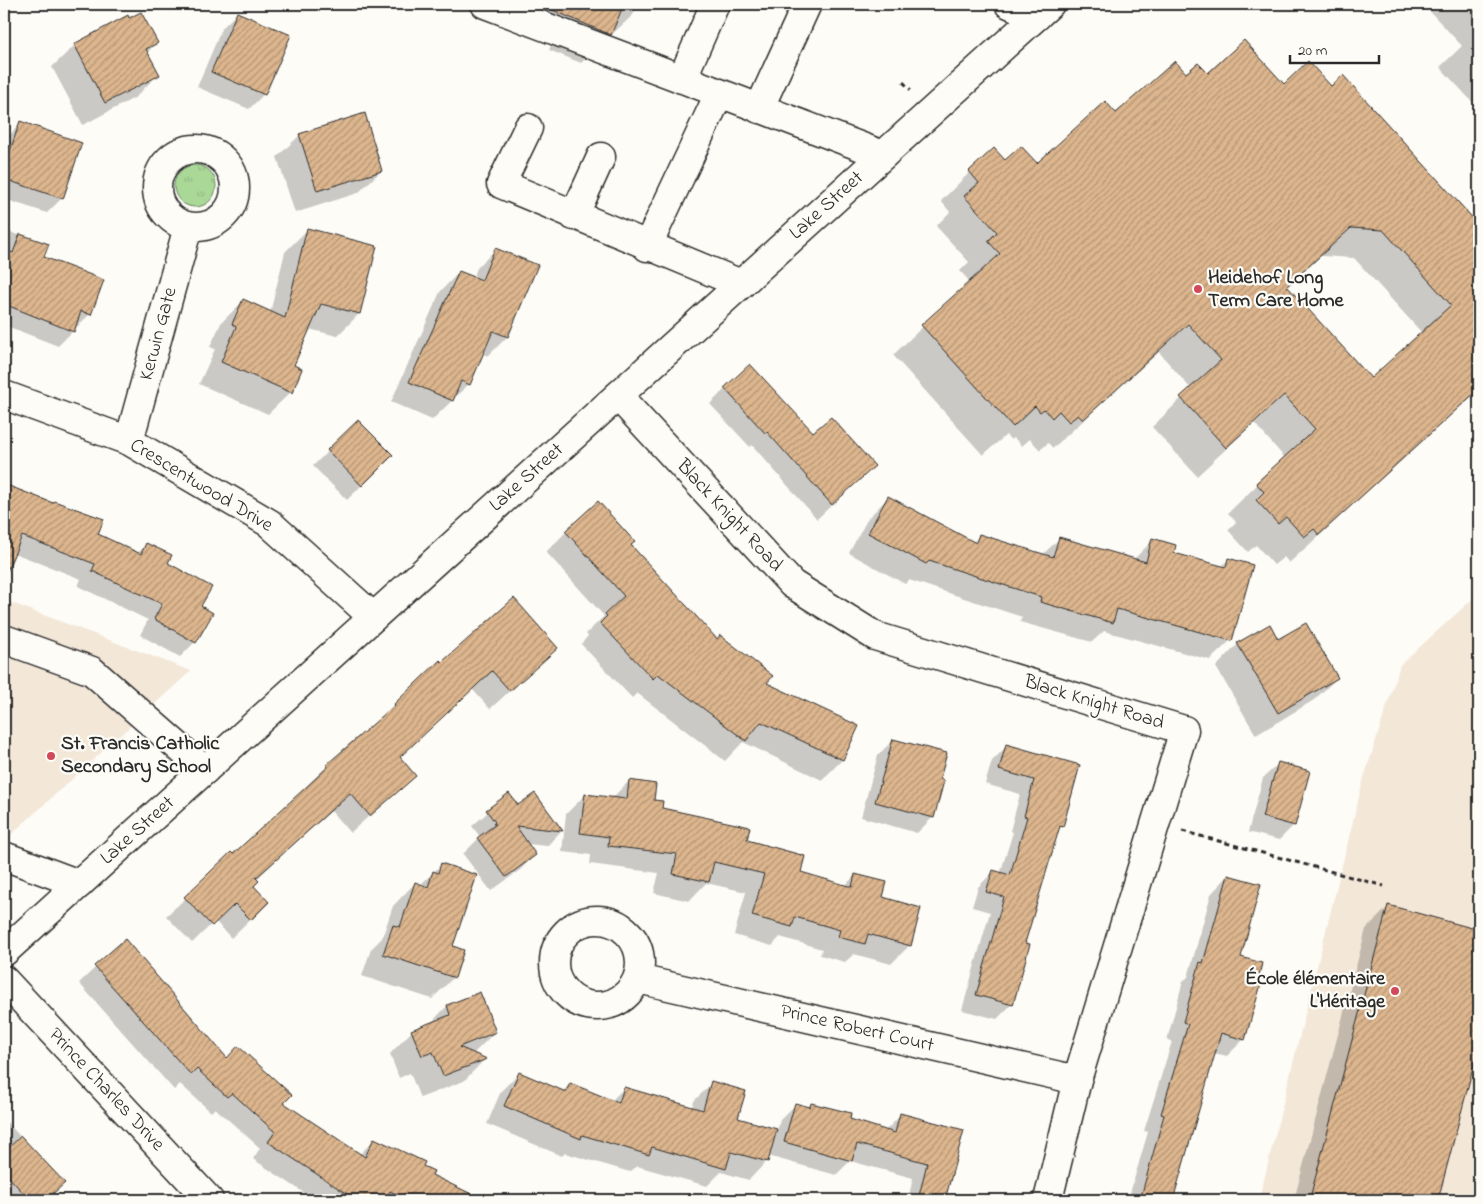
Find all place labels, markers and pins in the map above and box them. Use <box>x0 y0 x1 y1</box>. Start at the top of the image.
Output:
place label: Heidehof Long Term Care Home <box>1208 264 1345 316</box>
marker: Heidehof Long Term Care Home <box>1192 283 1204 295</box>
place label: St. Francis Catholic Secondary School <box>61 730 220 783</box>
marker: St. Francis Catholic Secondary School <box>45 750 57 762</box>
place label: École élémentaire L'Héritage <box>1245 965 1386 1018</box>
marker: École élémentaire L'Héritage <box>1389 985 1401 997</box>

